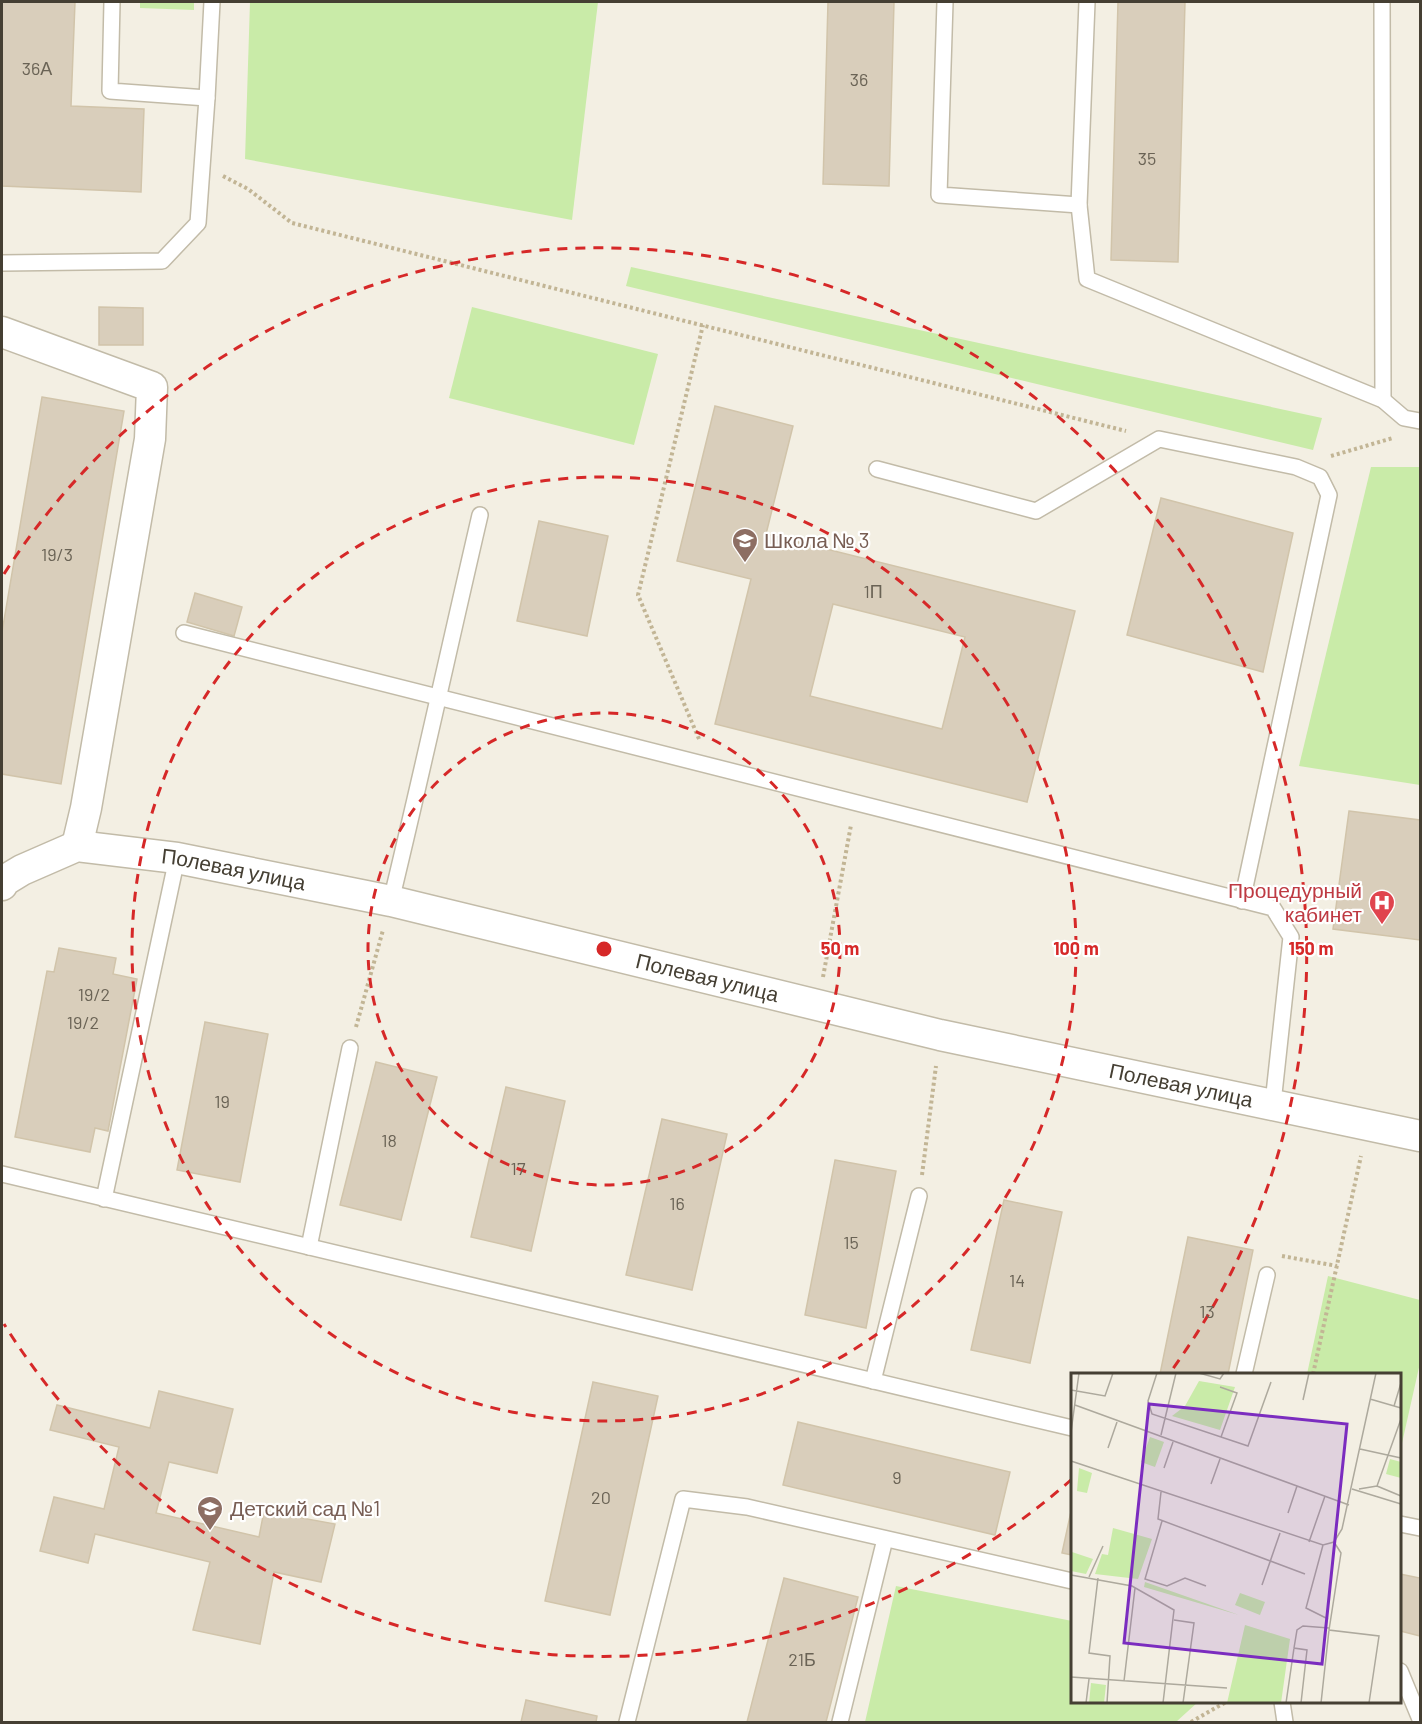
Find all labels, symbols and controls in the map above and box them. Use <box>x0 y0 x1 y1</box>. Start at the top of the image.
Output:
house number: 36А <box>22 57 52 79</box>
house number: 36 <box>850 68 868 90</box>
house number: 35 <box>1138 147 1156 169</box>
school or university icon: Школа № 3 <box>730 526 760 564</box>
place label: Школа № 3 <box>764 527 870 552</box>
house number: 19/3 <box>41 543 73 565</box>
house number: 1П <box>863 580 883 602</box>
street label: Полевая улица <box>160 842 308 895</box>
place label: Процедурный кабинет <box>1228 877 1362 926</box>
hospital icon: Процедурный кабинет <box>1367 888 1397 926</box>
text: 50 m <box>821 937 859 959</box>
text: 100 m <box>1053 937 1099 959</box>
text: 150 m <box>1289 937 1333 959</box>
centre of rings <box>594 939 614 959</box>
street label: Полевая улица <box>634 947 782 1006</box>
house number: 19/2 <box>78 983 110 1005</box>
house number: 19/2 <box>67 1011 99 1033</box>
street label: Полевая улица <box>1107 1057 1256 1112</box>
house number: 19 <box>214 1090 230 1112</box>
house number: 18 <box>381 1129 397 1151</box>
house number: 17 <box>511 1157 526 1179</box>
house number: 16 <box>669 1192 685 1214</box>
house number: 15 <box>843 1231 859 1253</box>
house number: 14 <box>1009 1269 1025 1291</box>
house number: 13 <box>1199 1300 1215 1322</box>
inset map <box>1071 1373 1401 1703</box>
house number: 9 <box>892 1466 902 1488</box>
house number: 20 <box>591 1486 611 1508</box>
school or university icon: Детский сад №1 <box>195 1494 225 1532</box>
place label: Детский сад №1 <box>230 1495 380 1520</box>
house number: 21Б <box>788 1648 816 1670</box>

